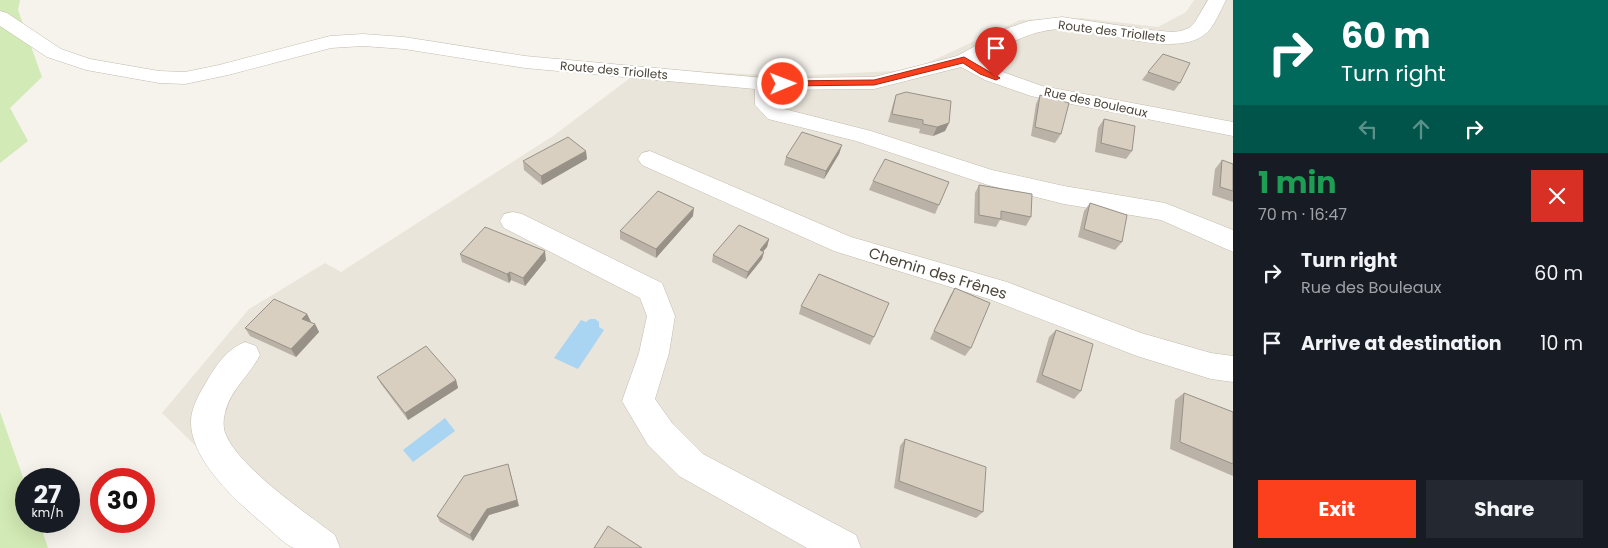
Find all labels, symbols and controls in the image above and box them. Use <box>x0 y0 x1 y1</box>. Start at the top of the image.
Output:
text: 60 m <box>1341 11 1431 60</box>
street label: Route des Triollets <box>1057 16 1167 46</box>
icon: right <box>1258 20 1323 85</box>
pin <box>975 27 1017 78</box>
icon: arrive <box>982 34 1010 62</box>
street label: Route des Triollets <box>559 57 669 83</box>
position arrow <box>756 57 808 109</box>
text: Turn right <box>1341 58 1446 89</box>
street label: Rue des Bouleaux <box>1043 83 1150 121</box>
icon: left <box>1354 115 1382 143</box>
icon: ahead <box>1407 115 1435 143</box>
icon: right <box>1460 115 1488 143</box>
text: 1 min <box>1258 161 1336 204</box>
button: close <box>1531 170 1583 222</box>
text: 70 m · 16:47 <box>1258 203 1347 226</box>
street label: Chemin des Frênes <box>866 242 1010 304</box>
text: Turn right <box>1301 247 1397 274</box>
icon: right <box>1258 259 1286 287</box>
text: 60 m <box>1534 260 1583 287</box>
text: Rue des Bouleaux <box>1301 276 1441 299</box>
icon: arrive <box>1258 329 1286 357</box>
text: Arrive at destination <box>1301 330 1502 357</box>
text: 10 m <box>1540 330 1583 357</box>
speed limit sign: 30 <box>90 468 155 533</box>
text: 27 <box>34 477 61 512</box>
button: Exit <box>1258 480 1416 538</box>
button: Share <box>1426 480 1583 538</box>
text: km/h <box>32 504 63 521</box>

